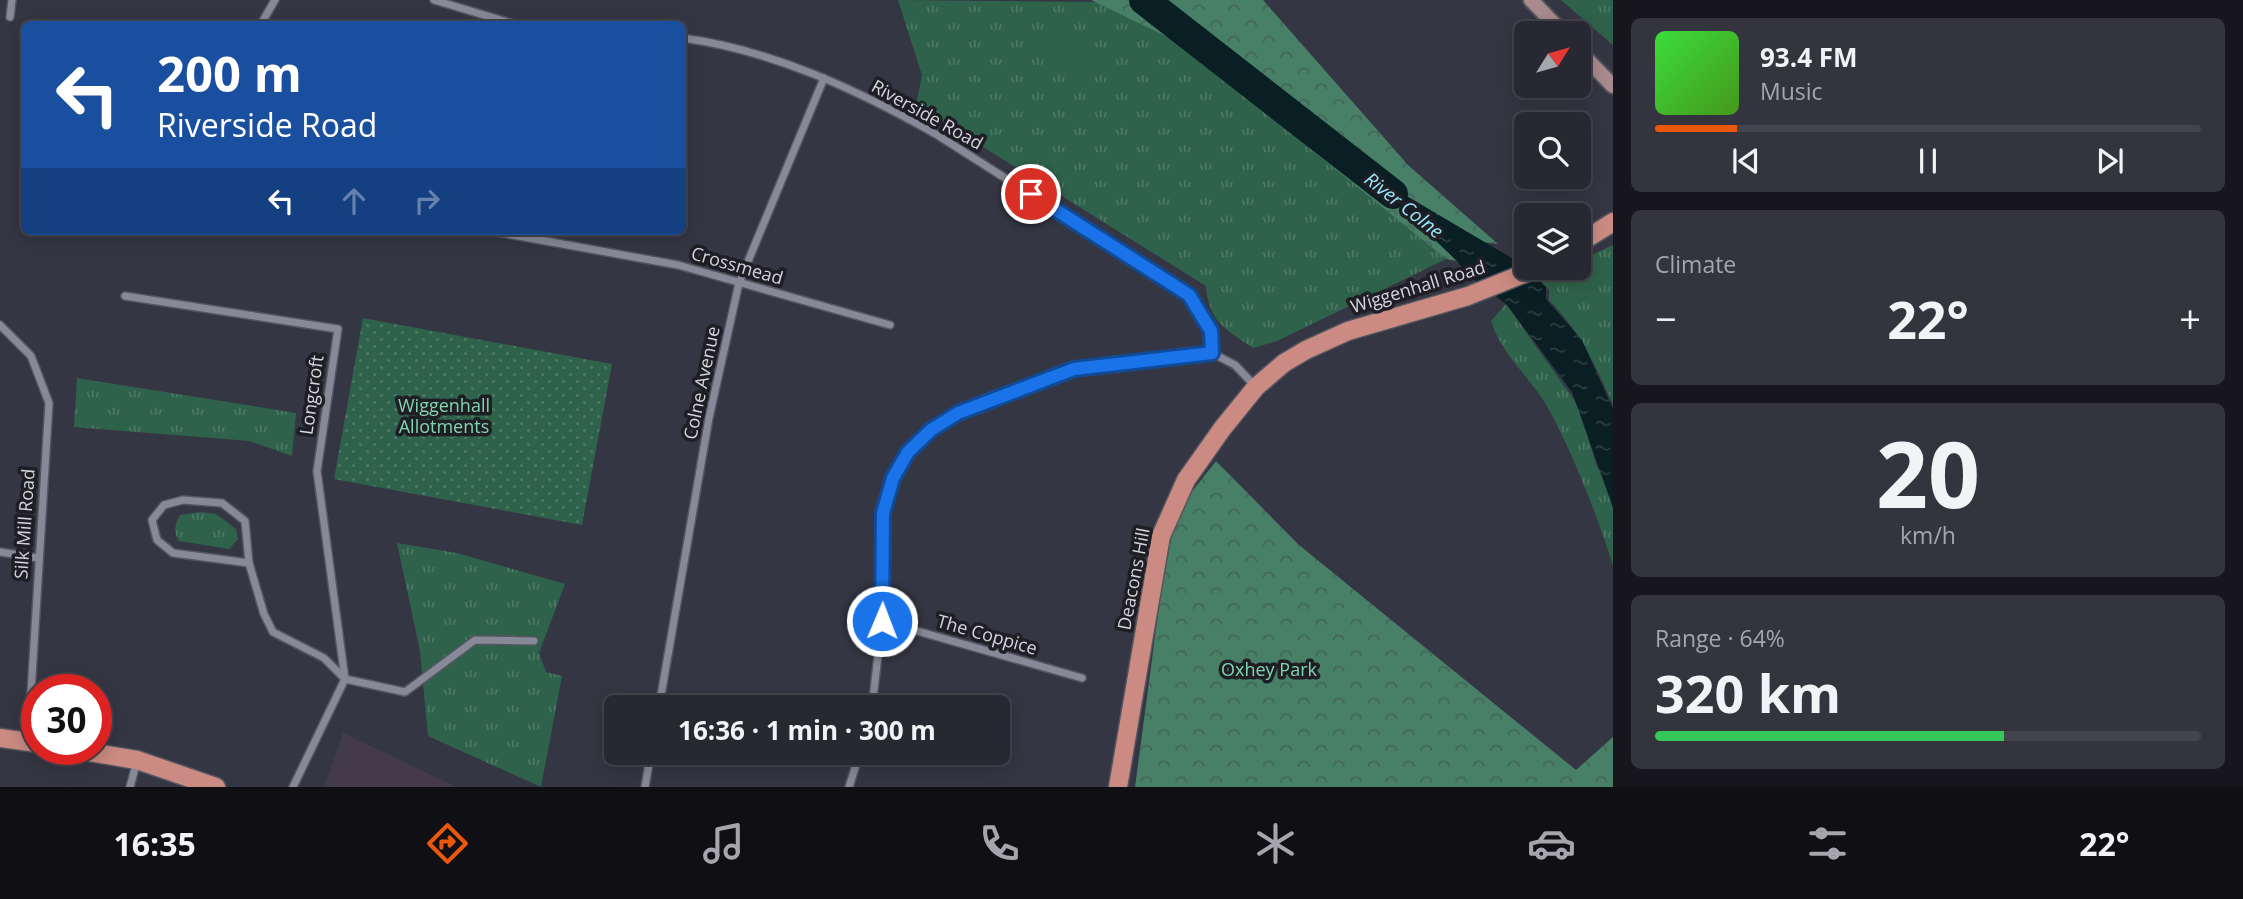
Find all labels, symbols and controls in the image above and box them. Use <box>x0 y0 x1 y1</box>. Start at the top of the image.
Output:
north arrow <box>1514 21 1591 98</box>
map controls <box>1514 21 1591 280</box>
text: 93.4 FM <box>1760 39 1858 75</box>
text: 200 m <box>157 40 302 106</box>
icon: left <box>42 49 133 140</box>
street label: Riverside Road <box>867 74 988 155</box>
text: Music <box>1760 75 1823 107</box>
text: Riverside Road <box>157 103 377 146</box>
button: search <box>1514 112 1591 189</box>
icon: previous <box>1727 142 1765 180</box>
icon: pause <box>1909 142 1947 180</box>
icon: next <box>2091 142 2129 180</box>
pin <box>1001 164 1061 224</box>
water label: River Colne <box>1359 166 1449 244</box>
icon: arrive <box>1012 175 1050 213</box>
icon: left <box>262 182 300 220</box>
icon: ahead <box>335 182 373 220</box>
icon: right <box>408 182 446 220</box>
button: layers <box>1514 203 1591 280</box>
street label: Crossmead <box>689 240 786 290</box>
text: Climate <box>1655 248 1736 280</box>
street label: Wiggenhall Road <box>1347 254 1488 318</box>
text: 22° <box>1887 283 1969 354</box>
text: − <box>1655 292 1677 344</box>
text: + <box>2179 292 2201 344</box>
street label: Colne Avenue <box>677 324 725 442</box>
street label: Longcroft <box>294 353 328 436</box>
park label: Wiggenhall Allotments <box>398 393 490 438</box>
text: 20 <box>1876 411 1980 535</box>
street label: Silk Mill Road <box>8 468 40 580</box>
text: km/h <box>1900 519 1956 551</box>
street label: Deacons Hill <box>1111 526 1155 632</box>
position arrow <box>845 584 919 658</box>
street label: The Coppice <box>934 608 1040 660</box>
text: Range · 64% <box>1655 622 1785 654</box>
park label: Oxhey Park <box>1221 657 1317 681</box>
text: 320 km <box>1655 657 1841 728</box>
speed limit sign: 30 <box>21 674 112 765</box>
text: 16:36 · 1 min · 300 m <box>678 712 936 748</box>
icon: directions <box>423 819 472 868</box>
icon: music <box>699 819 748 868</box>
icon: phone <box>975 819 1024 868</box>
icon: climate <box>1251 819 1300 868</box>
icon: car <box>1527 819 1576 868</box>
icon: filters <box>1803 819 1852 868</box>
text: 16:35 <box>114 822 196 865</box>
text: 22° <box>2079 822 2129 865</box>

